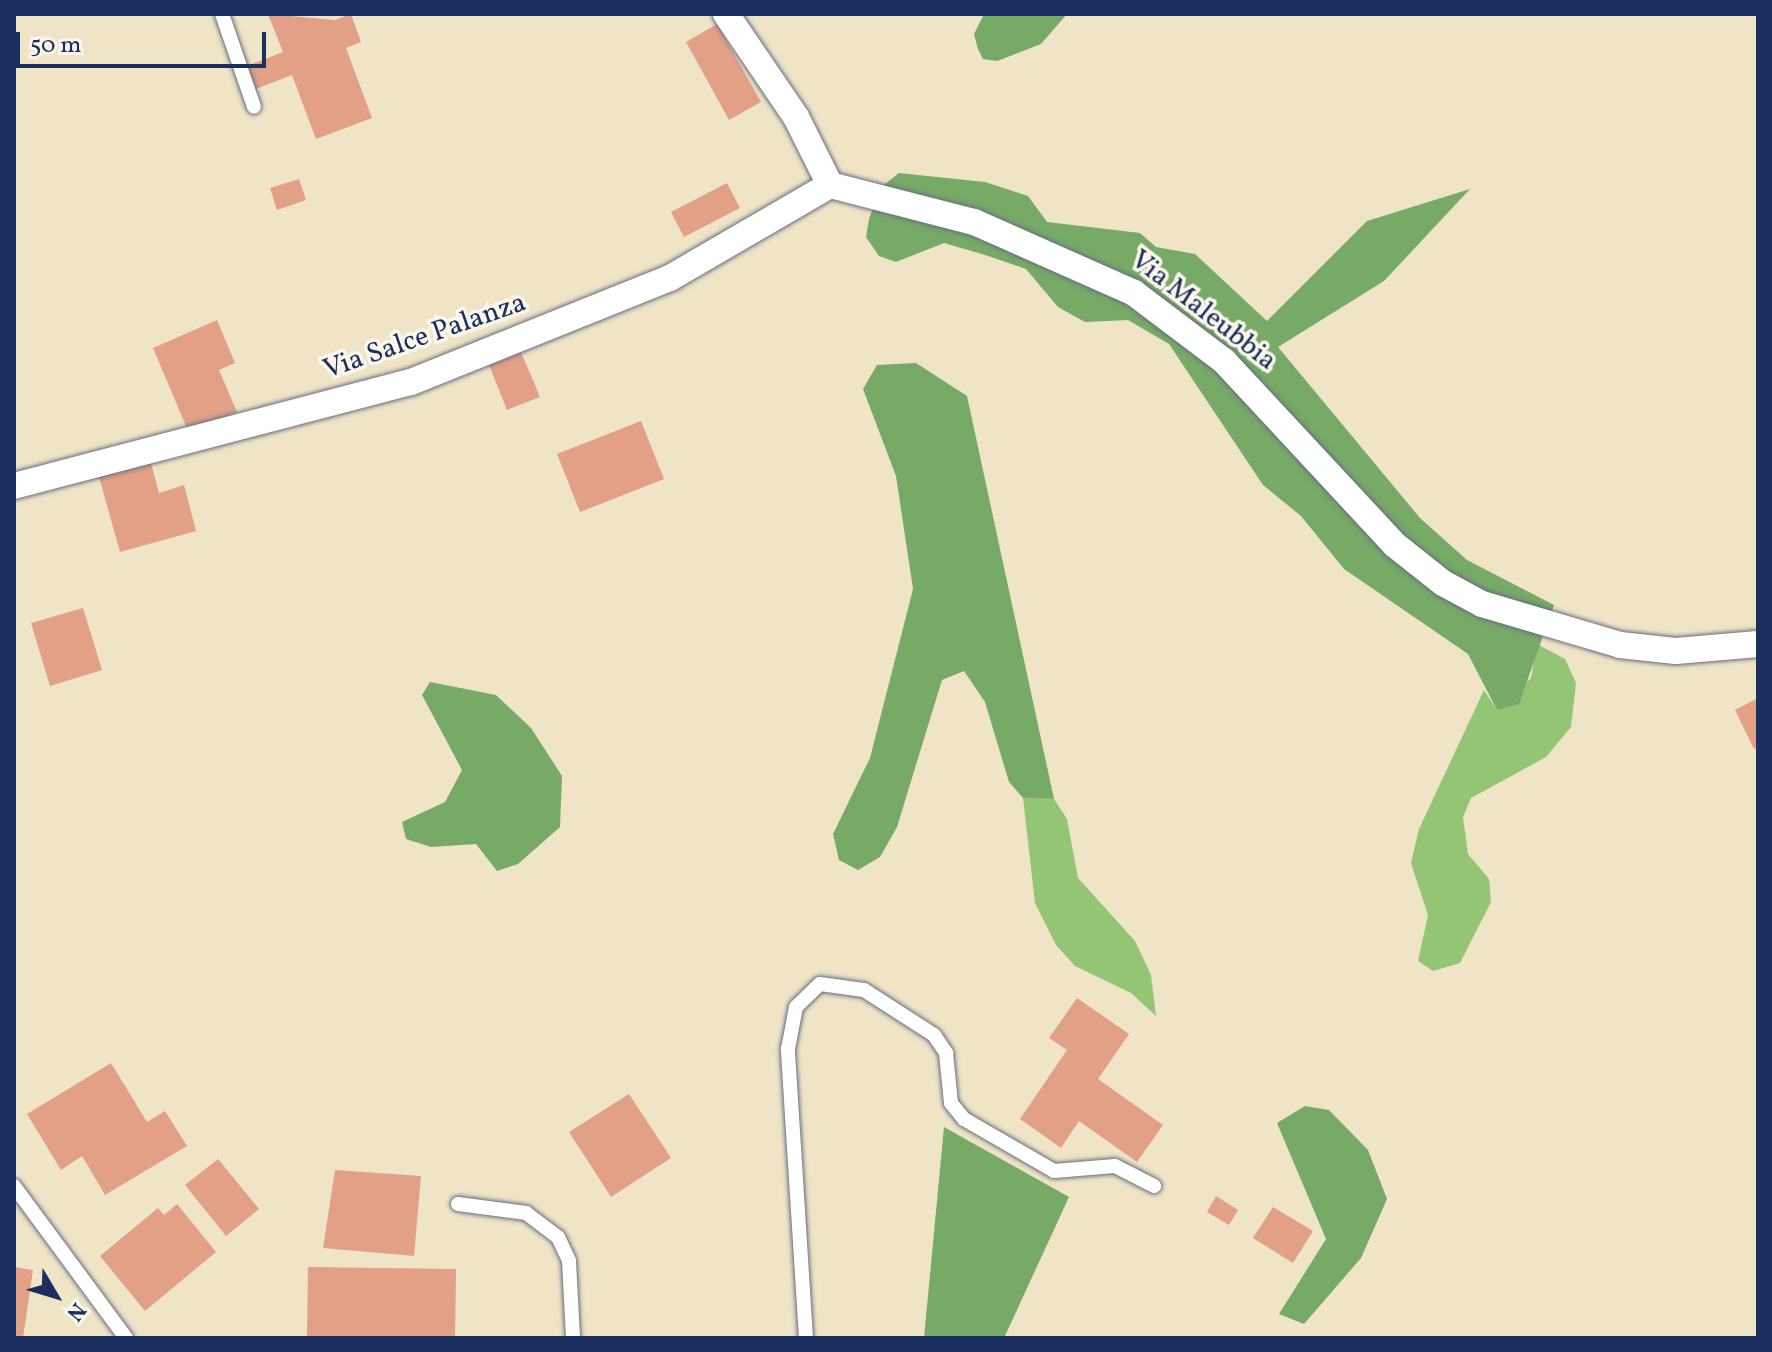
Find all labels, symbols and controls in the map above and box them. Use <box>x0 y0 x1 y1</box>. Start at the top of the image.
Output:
scale bar <box>20 16 270 66</box>
text: 50 m <box>30 29 82 63</box>
street label: Via Maleubbia <box>1123 244 1283 378</box>
street label: Via Salce Palanza <box>319 287 531 387</box>
north arrow <box>16 1256 96 1336</box>
text: N <box>58 1295 92 1327</box>

